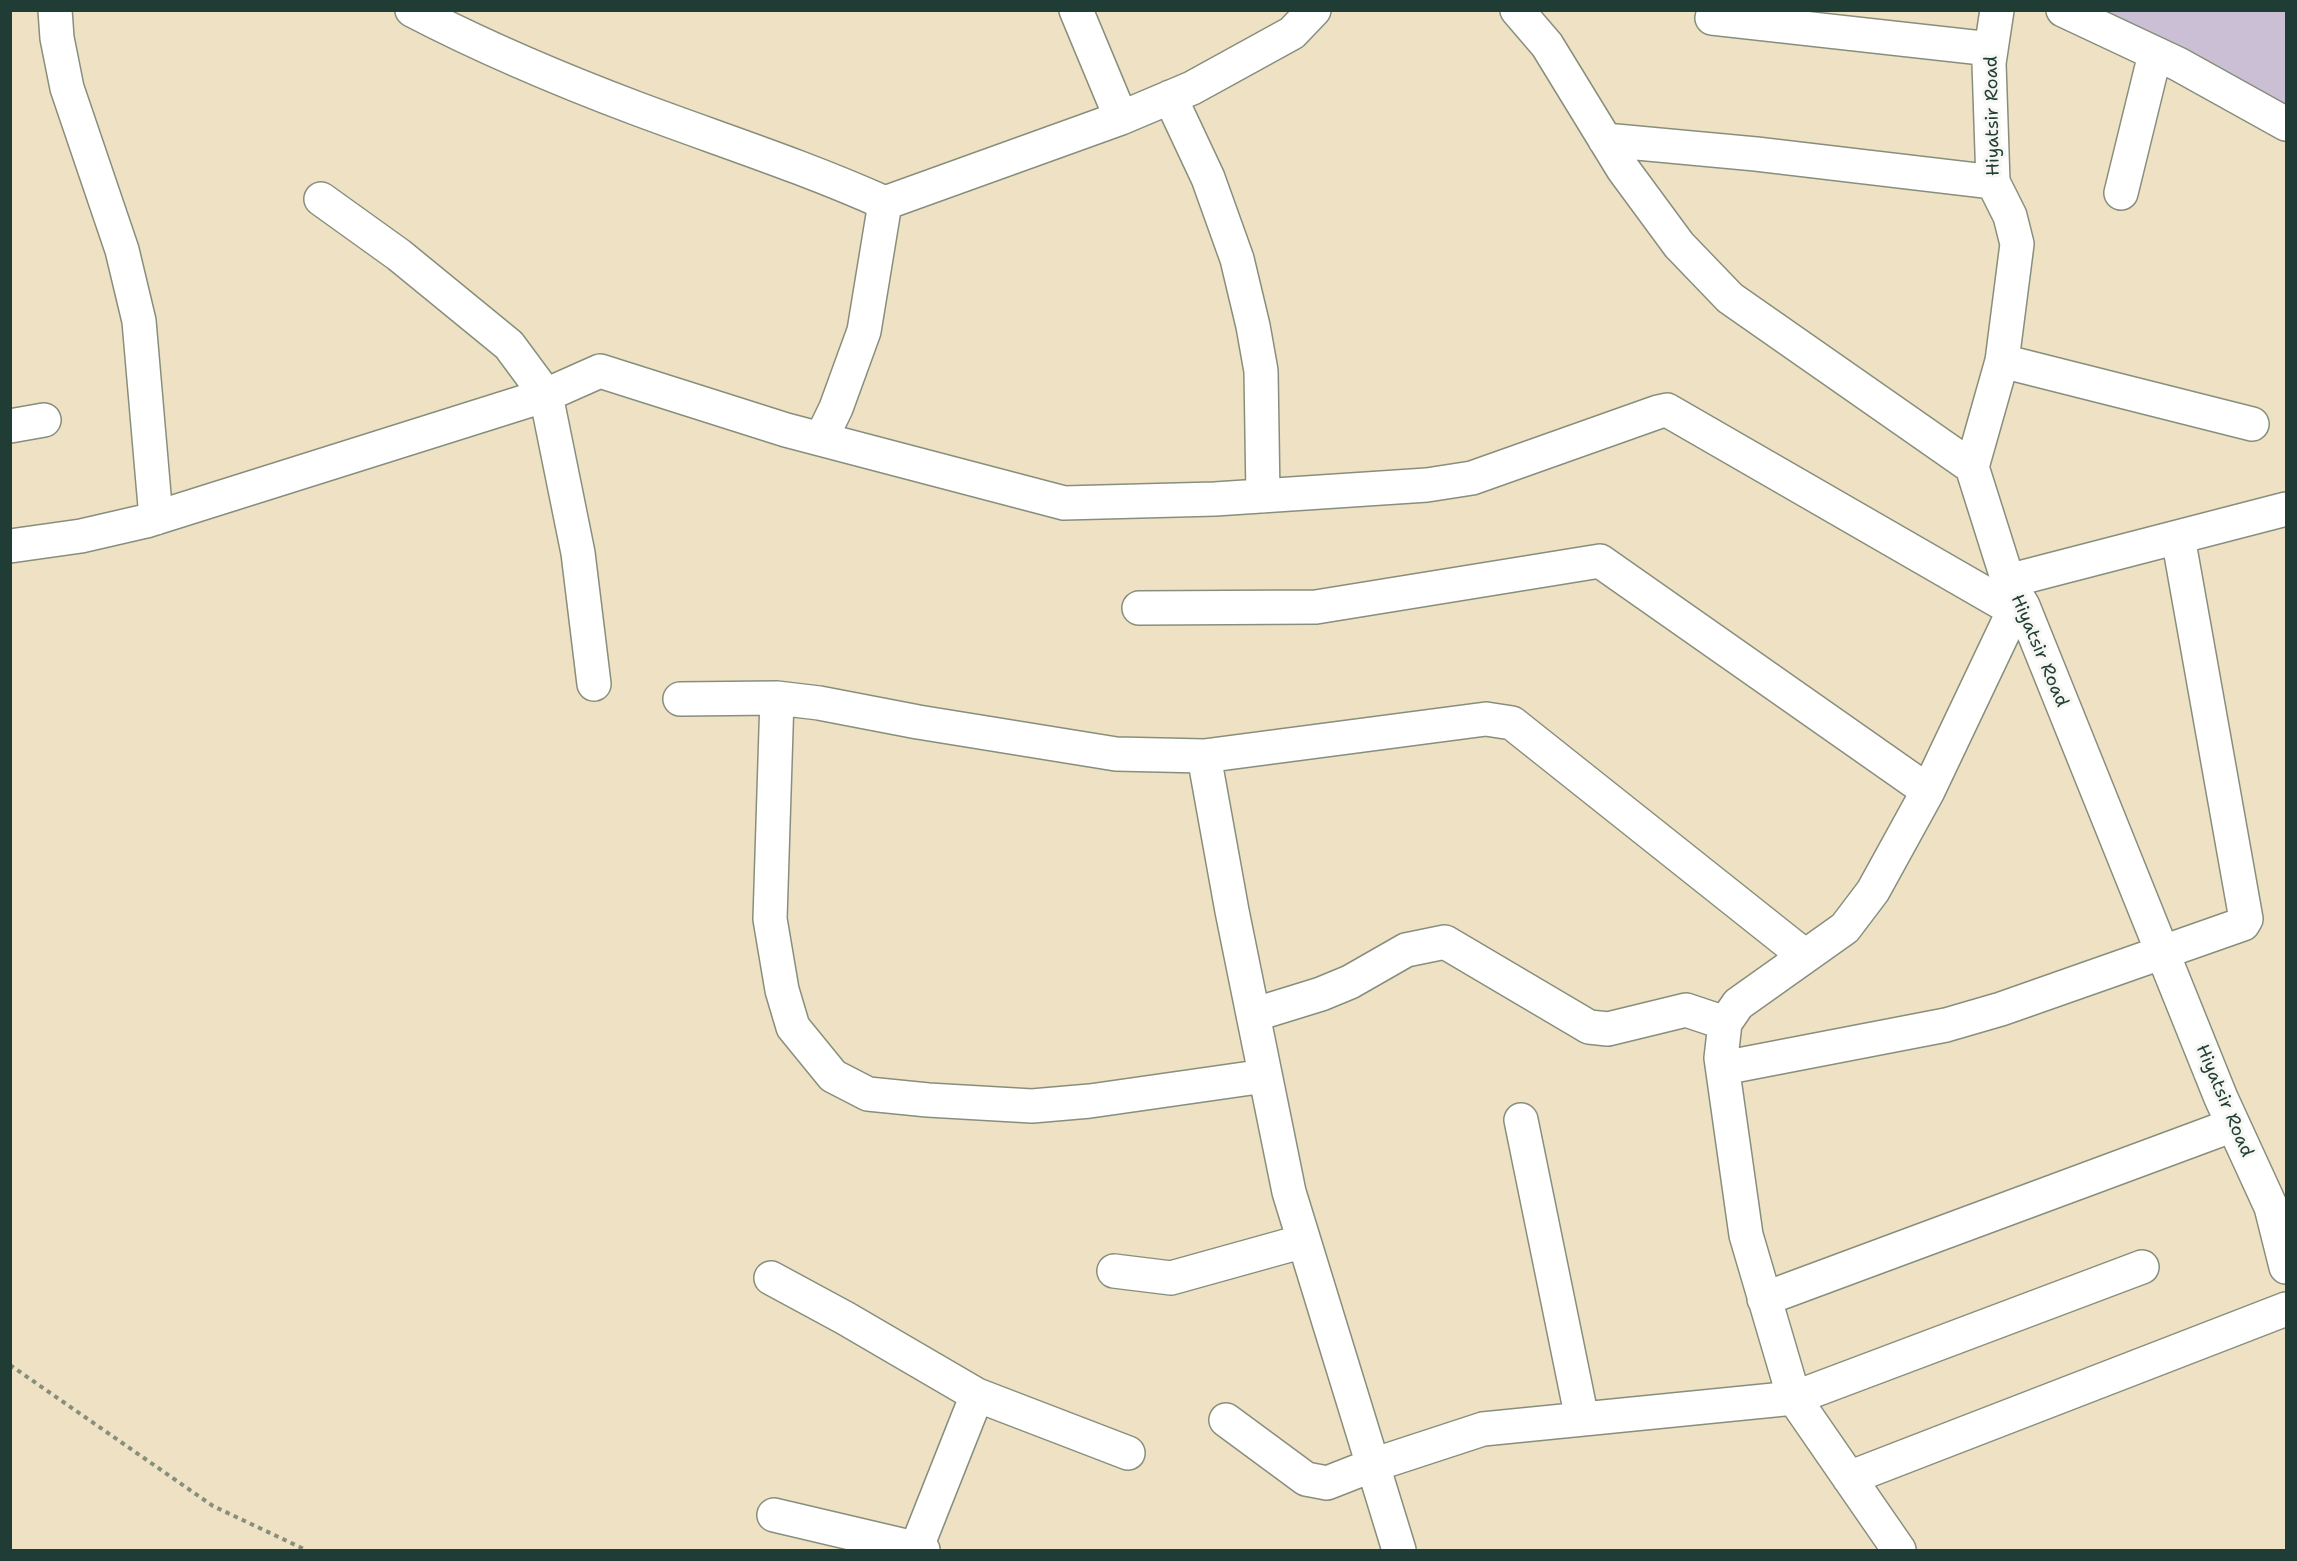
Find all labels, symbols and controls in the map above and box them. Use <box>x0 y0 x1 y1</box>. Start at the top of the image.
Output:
street label: Hiyatsir Road <box>1981 56 2005 176</box>
street label: Hiyatsir Road <box>2006 592 2072 710</box>
street label: Hiyatsir Road <box>2191 1042 2257 1160</box>

